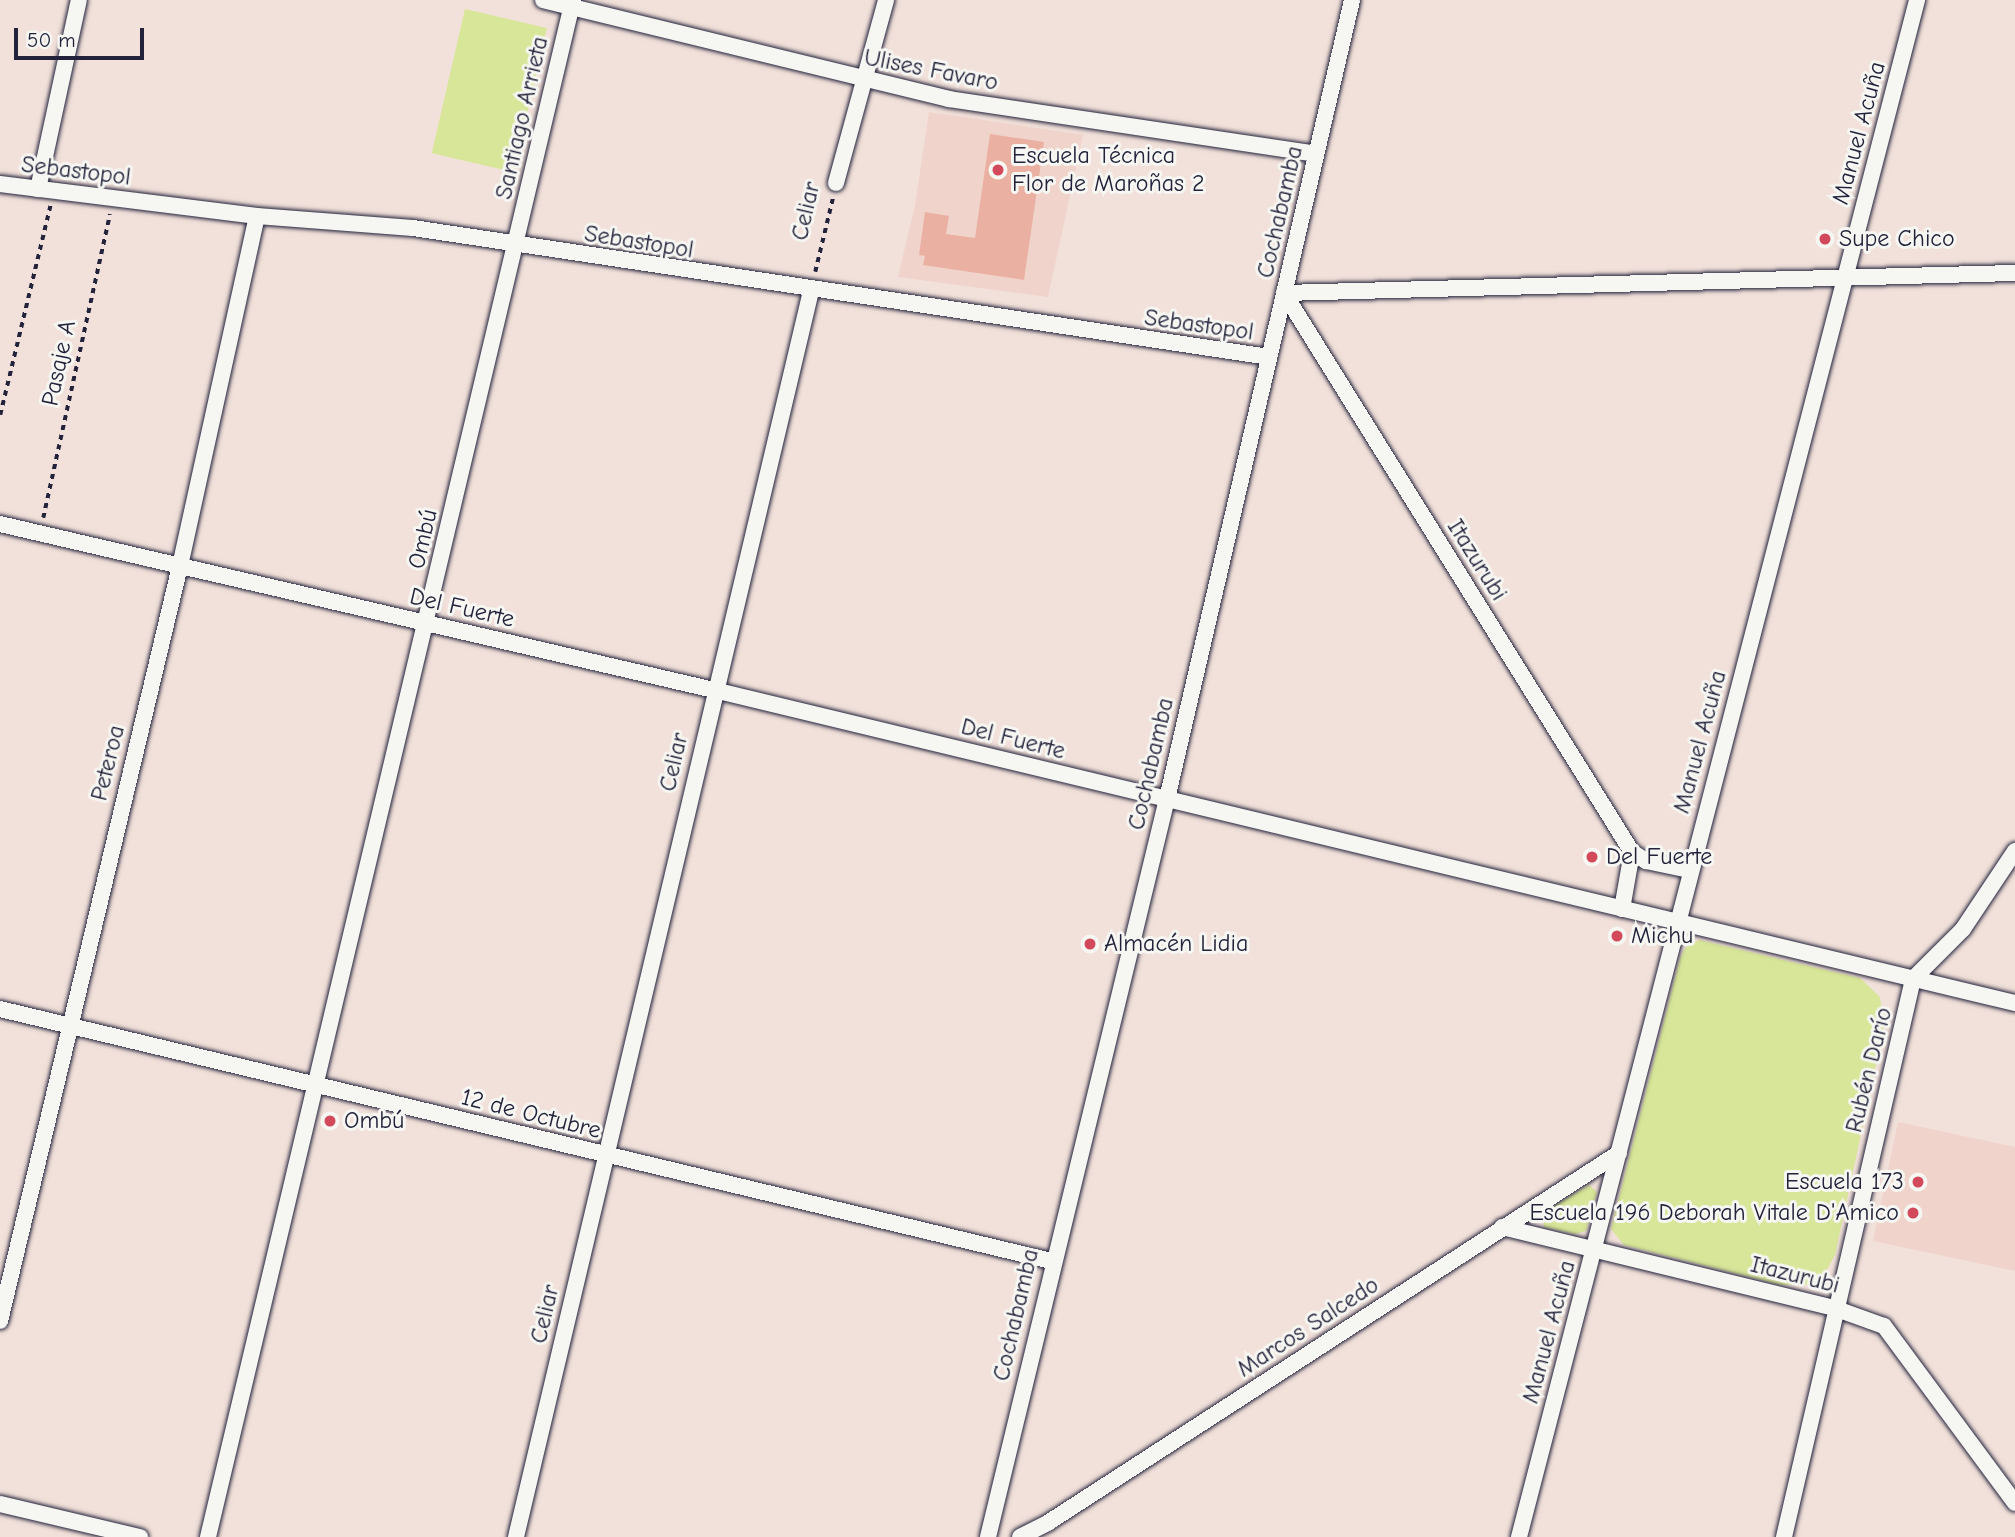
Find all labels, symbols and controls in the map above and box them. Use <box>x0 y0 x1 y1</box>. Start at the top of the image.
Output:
scale bar <box>18 14 147 58</box>
text: 50 m <box>27 28 76 52</box>
street label: Santiago Arrieta <box>489 34 555 202</box>
street label: Ulises Favaro <box>862 43 1000 97</box>
street label: Manuel Acuña <box>1826 58 1892 208</box>
place label: Escuela Técnica Flor de Maroñas 2 <box>1012 142 1205 198</box>
street label: Cochabamba <box>1251 143 1309 281</box>
street label: Sebastopol <box>20 150 132 192</box>
marker: Escuela Técnica Flor de Maroñas 2 <box>990 162 1006 178</box>
street label: Celiar <box>785 179 827 243</box>
street label: Sebastopol <box>582 219 696 265</box>
place label: Supe Chico <box>1839 225 1955 253</box>
marker: Supe Chico <box>1817 231 1833 247</box>
street label: Sebastopol <box>1143 303 1255 347</box>
street label: Pasaje A <box>36 318 82 408</box>
street label: Ombú <box>402 506 444 572</box>
street label: Itazurubi <box>1441 514 1513 606</box>
street label: Del Fuerte <box>407 582 517 634</box>
street label: Manuel Acuña <box>1667 667 1733 817</box>
street label: Cochabamba <box>1122 695 1180 833</box>
street label: Del Fuerte <box>958 712 1068 766</box>
street label: Peteroa <box>85 722 131 804</box>
street label: Celiar <box>653 730 695 794</box>
place label: Del Fuerte <box>1606 843 1712 871</box>
marker: Del Fuerte <box>1584 849 1600 865</box>
place label: Michu <box>1631 922 1693 950</box>
marker: Michu <box>1609 928 1625 944</box>
place label: Almacén Lidia <box>1104 930 1248 958</box>
marker: Almacén Lidia <box>1082 936 1098 952</box>
street label: Rubén Darío <box>1840 1004 1898 1136</box>
street label: 12 de Octubre <box>458 1083 604 1145</box>
place label: Ombú <box>344 1107 404 1135</box>
marker: Ombú <box>322 1113 338 1129</box>
place label: Escuela 173 <box>1785 1168 1904 1196</box>
marker: Escuela 173 <box>1910 1174 1926 1190</box>
place label: Escuela 196 Deborah Vitale D'Amico <box>1529 1199 1899 1227</box>
marker: Escuela 196 Deborah Vitale D'Amico <box>1905 1205 1921 1221</box>
street label: Cochabamba <box>987 1246 1045 1384</box>
street label: Itazurubi <box>1748 1250 1842 1300</box>
street label: Manuel Acuña <box>1516 1257 1582 1407</box>
street label: Marcos Salcedo <box>1232 1270 1384 1384</box>
street label: Celiar <box>524 1282 566 1346</box>

